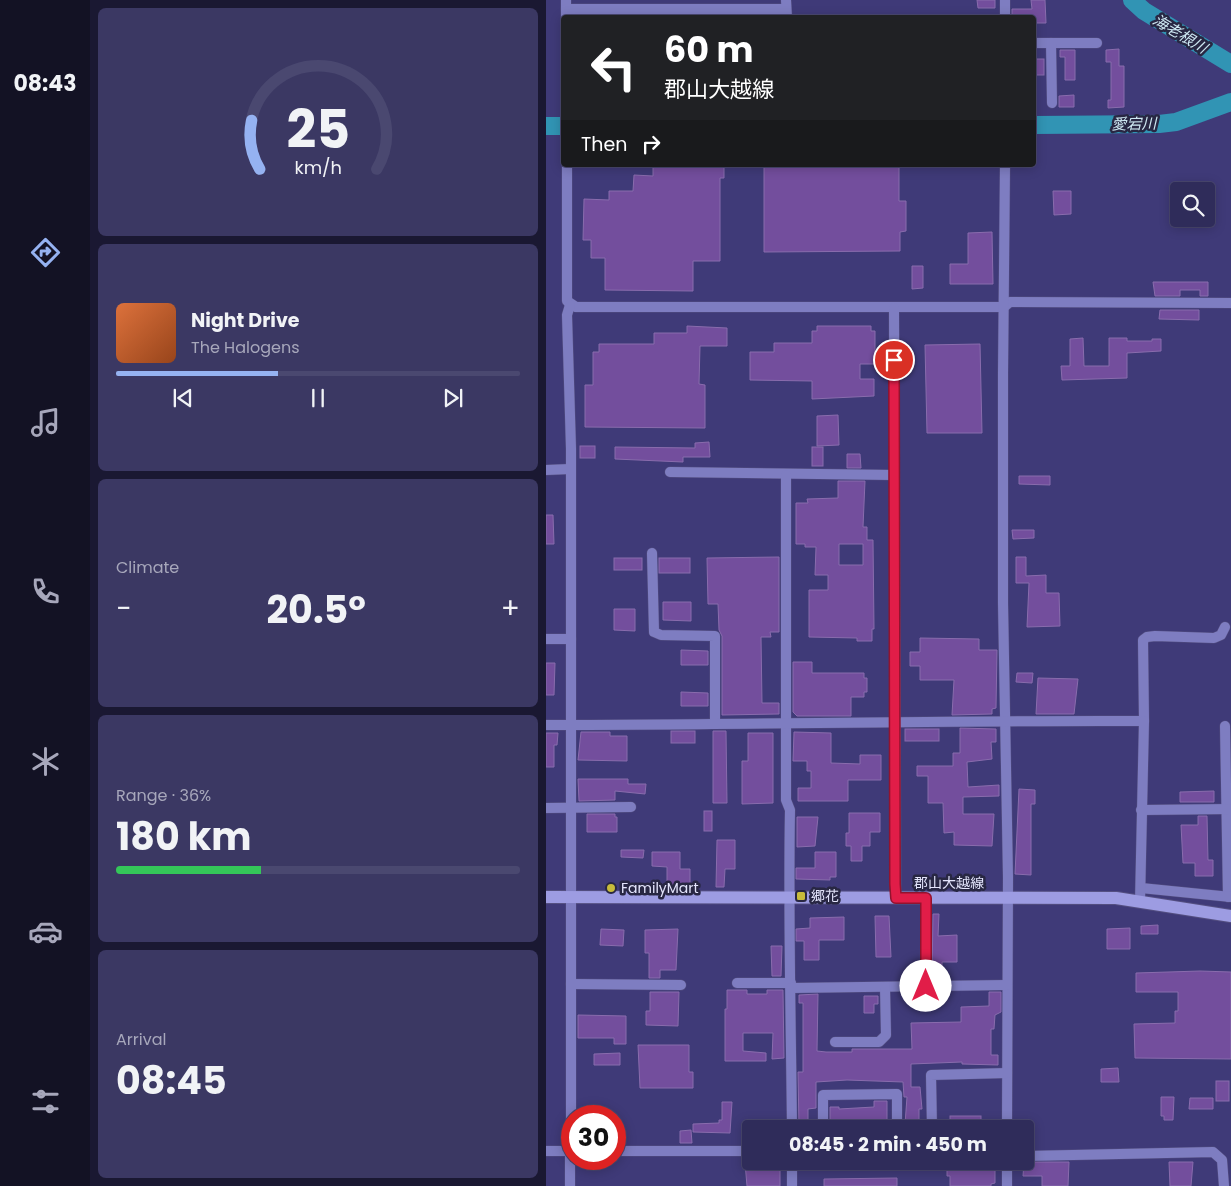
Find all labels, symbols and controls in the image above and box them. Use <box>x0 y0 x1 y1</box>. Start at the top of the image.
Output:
water label: 海老根川 <box>1149 9 1213 59</box>
text: 60 m <box>664 25 754 74</box>
icon: left <box>581 35 646 100</box>
text: 08:43 <box>13 68 77 99</box>
text: 郡山大越線 <box>664 74 774 105</box>
text: 25 <box>286 93 350 166</box>
water label: 愛宕川 <box>1111 113 1159 134</box>
icon: right <box>637 130 665 158</box>
text: Then <box>581 131 627 158</box>
text: km/h <box>294 155 342 180</box>
map controls <box>1170 182 1215 227</box>
button: search <box>1170 182 1215 227</box>
icon: directions <box>28 235 63 270</box>
text: Night Drive <box>191 307 300 334</box>
text: The Halogens <box>191 336 299 359</box>
pin <box>873 339 915 381</box>
icon: arrive <box>880 346 908 374</box>
icon: previous <box>169 384 197 412</box>
icon: pause <box>304 384 332 412</box>
icon: next <box>439 384 467 412</box>
icon: music <box>28 405 63 440</box>
text: Climate <box>116 556 179 579</box>
icon: phone <box>28 574 63 609</box>
text: 20.5° <box>266 583 366 636</box>
text: − <box>116 589 131 628</box>
text: + <box>501 589 520 628</box>
icon: climate <box>28 744 63 779</box>
text: Range · 36% <box>116 784 211 807</box>
text: 180 km <box>116 810 251 863</box>
street label: 郡山大越線 <box>914 873 984 893</box>
place label: FamilyMart <box>621 878 699 898</box>
marker: FamilyMart <box>605 882 617 894</box>
place label: 郷花 <box>811 886 839 906</box>
marker: 郷花 <box>795 890 807 902</box>
icon: car <box>28 914 63 949</box>
position arrow <box>899 959 951 1011</box>
text: Arrival <box>116 1028 166 1051</box>
text: 08:45 <box>116 1054 227 1107</box>
icon: filters <box>28 1084 63 1119</box>
speed limit sign: 30 <box>561 1105 626 1170</box>
text: 08:45 · 2 min · 450 m <box>789 1131 987 1158</box>

